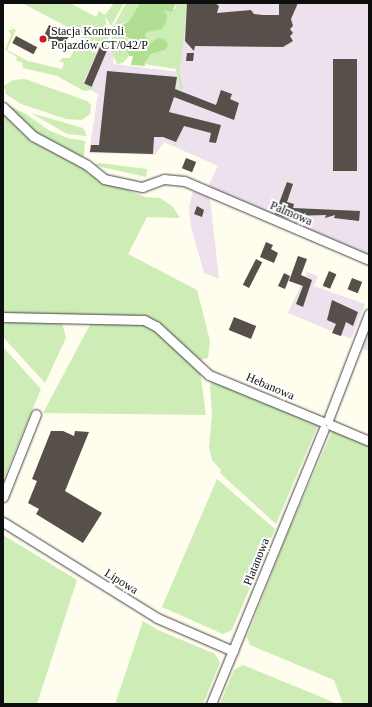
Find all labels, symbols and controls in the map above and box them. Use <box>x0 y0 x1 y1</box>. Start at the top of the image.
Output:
place label: Stacja Kontroli Pojazdów CT/042/P <box>51 25 148 53</box>
marker: Stacja Kontroli Pojazdów CT/042/P <box>38 34 48 44</box>
street label: Palmowa <box>268 199 314 229</box>
street label: Hebanowa <box>244 370 296 404</box>
street label: Platanowa <box>241 536 273 588</box>
street label: Lipowa <box>102 566 140 598</box>

